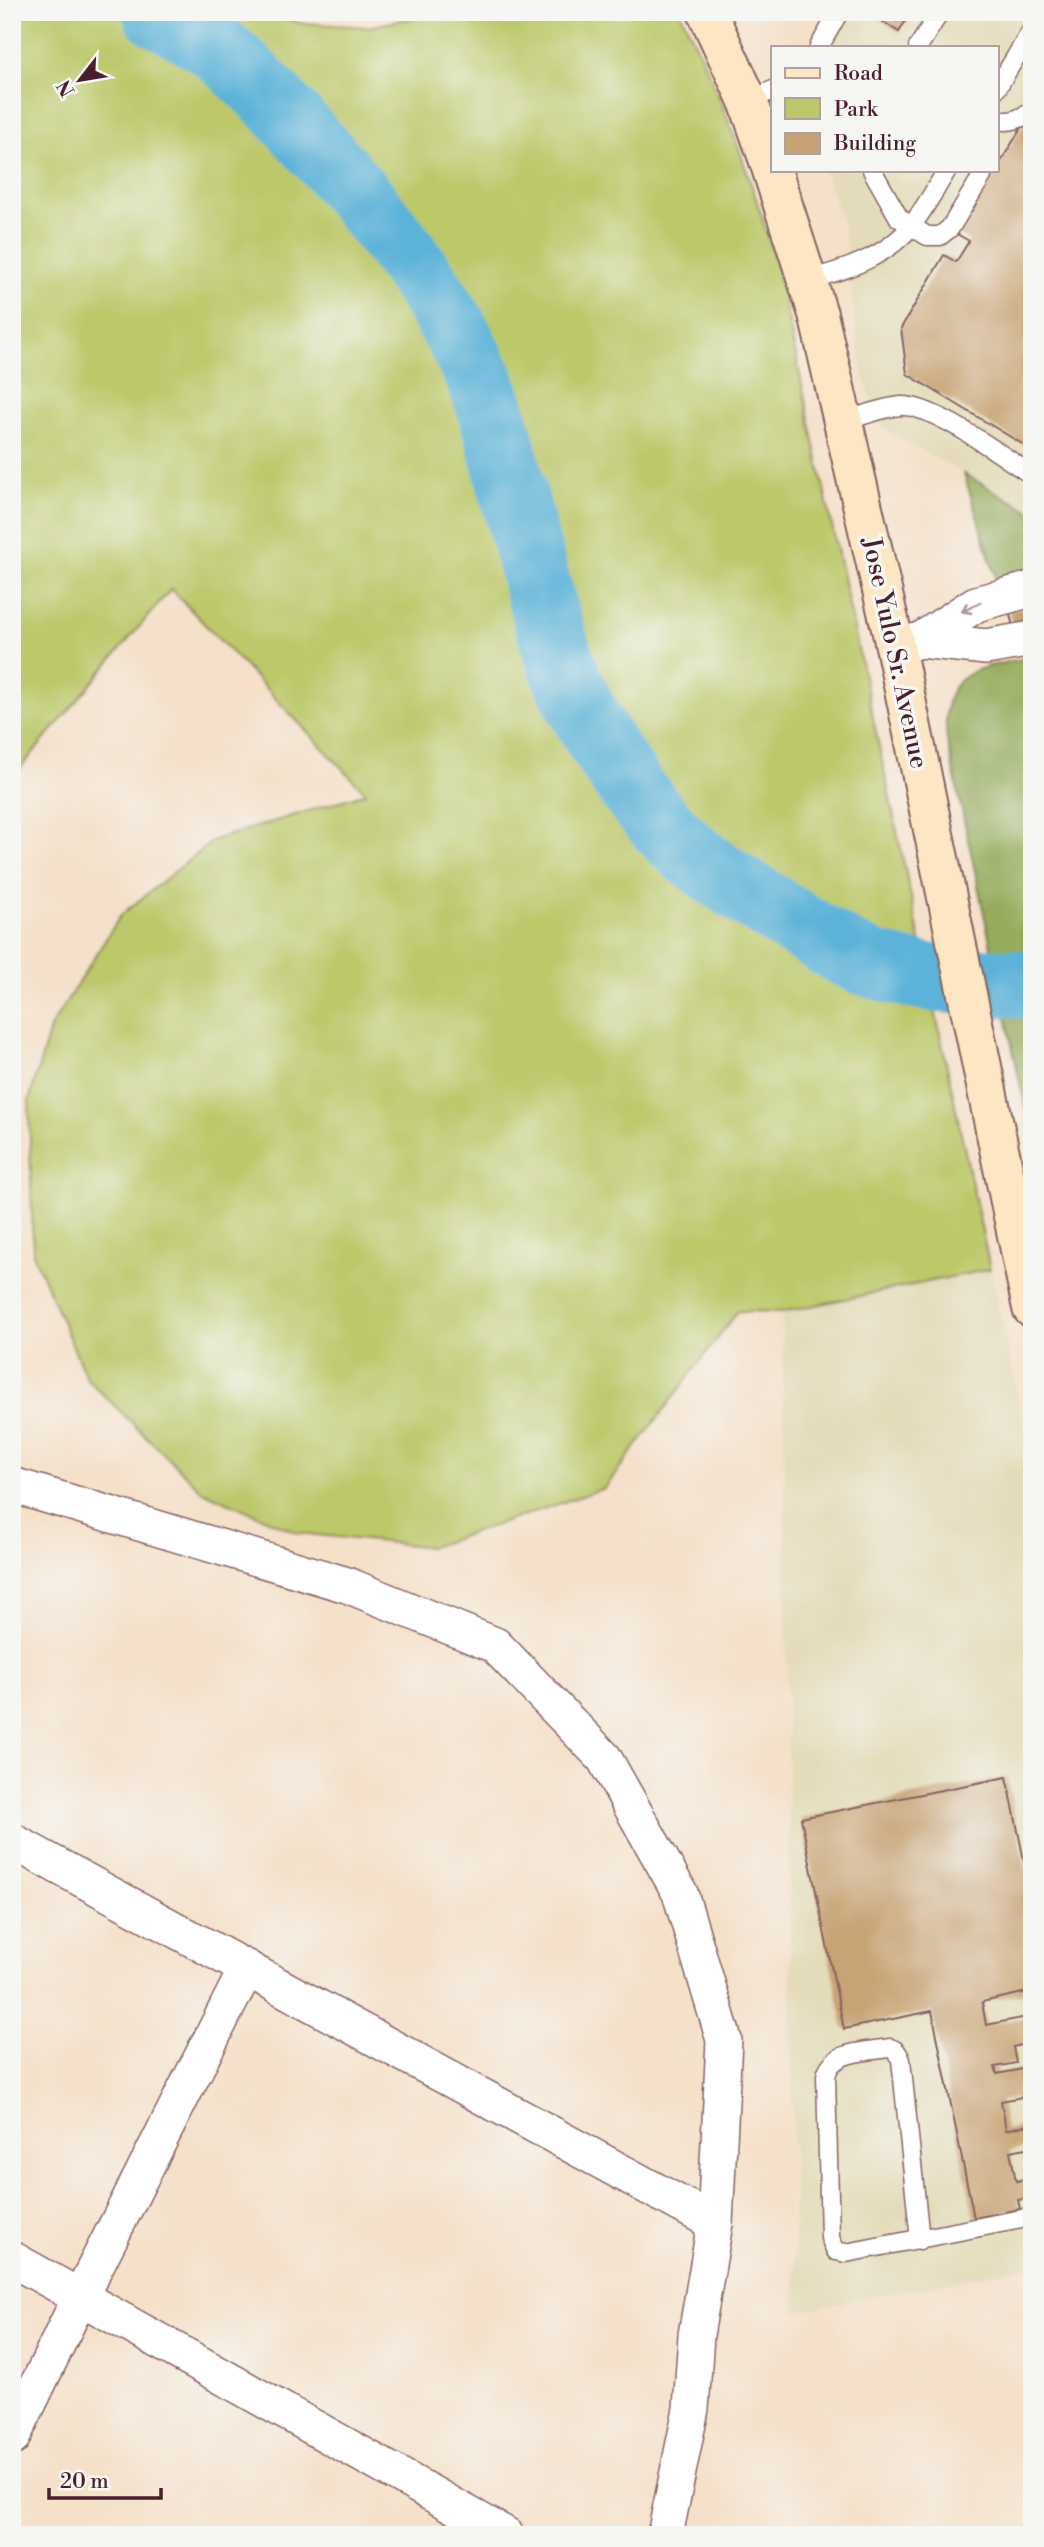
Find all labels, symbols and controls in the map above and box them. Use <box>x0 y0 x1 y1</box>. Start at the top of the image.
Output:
north arrow <box>46 46 116 116</box>
legend <box>771 46 998 172</box>
text: Road <box>834 61 883 87</box>
text: N <box>52 76 80 101</box>
text: Park <box>834 97 879 123</box>
text: Building <box>833 131 916 157</box>
street label: Jose Yulo Sr. Avenue <box>855 533 935 772</box>
one-way arrow <box>961 601 981 615</box>
scale bar <box>49 2456 161 2500</box>
text: 20 m <box>60 2469 109 2495</box>

